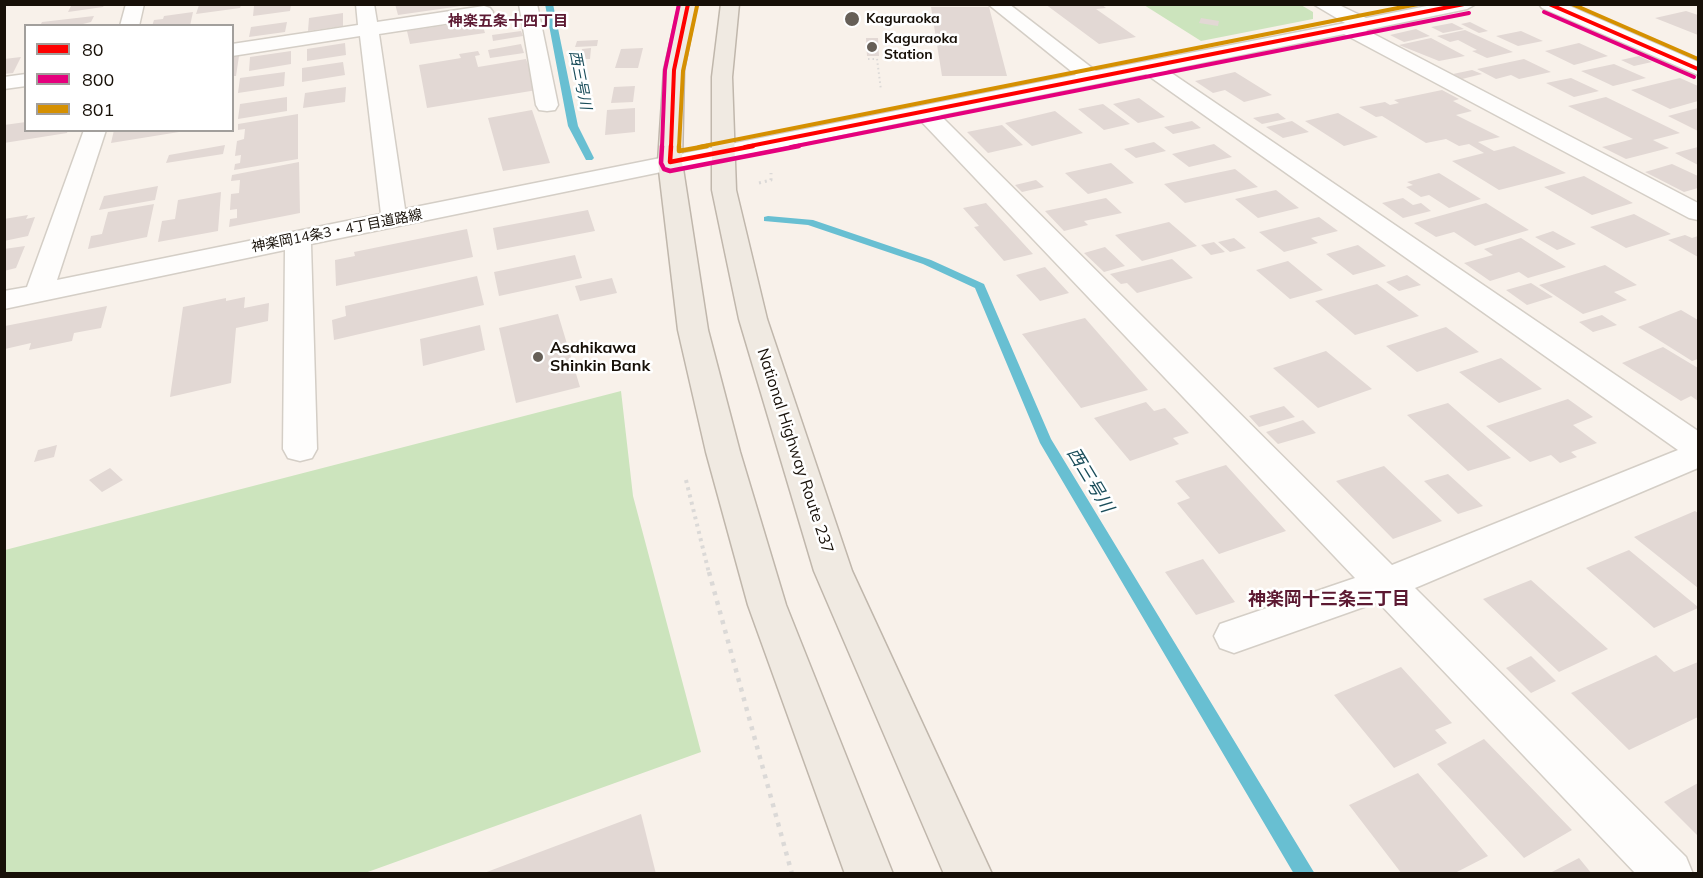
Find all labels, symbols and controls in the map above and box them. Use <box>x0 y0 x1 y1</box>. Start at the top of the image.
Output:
marker: Kaguraoka <box>843 10 861 28</box>
place label: Kaguraoka <box>866 11 940 27</box>
district label: 神楽五条十四丁目 <box>448 12 568 30</box>
legend <box>24 24 234 132</box>
place label: Kaguraoka Station <box>884 31 958 63</box>
text: 80 <box>82 38 104 61</box>
marker: Kaguraoka Station <box>865 40 879 54</box>
water label: 西三号川 <box>565 49 595 111</box>
text: 800 <box>82 68 114 91</box>
text: 801 <box>82 98 114 121</box>
street label: 神楽岡14条3・4丁目道路線 <box>250 206 424 256</box>
place label: Asahikawa Shinkin Bank <box>550 338 650 376</box>
street label: National Highway Route 237 <box>753 346 837 556</box>
marker: Asahikawa Shinkin Bank <box>531 350 545 364</box>
water label: 西三号川 <box>1062 444 1118 516</box>
district label: 神楽岡十三条三丁目 <box>1248 589 1410 611</box>

